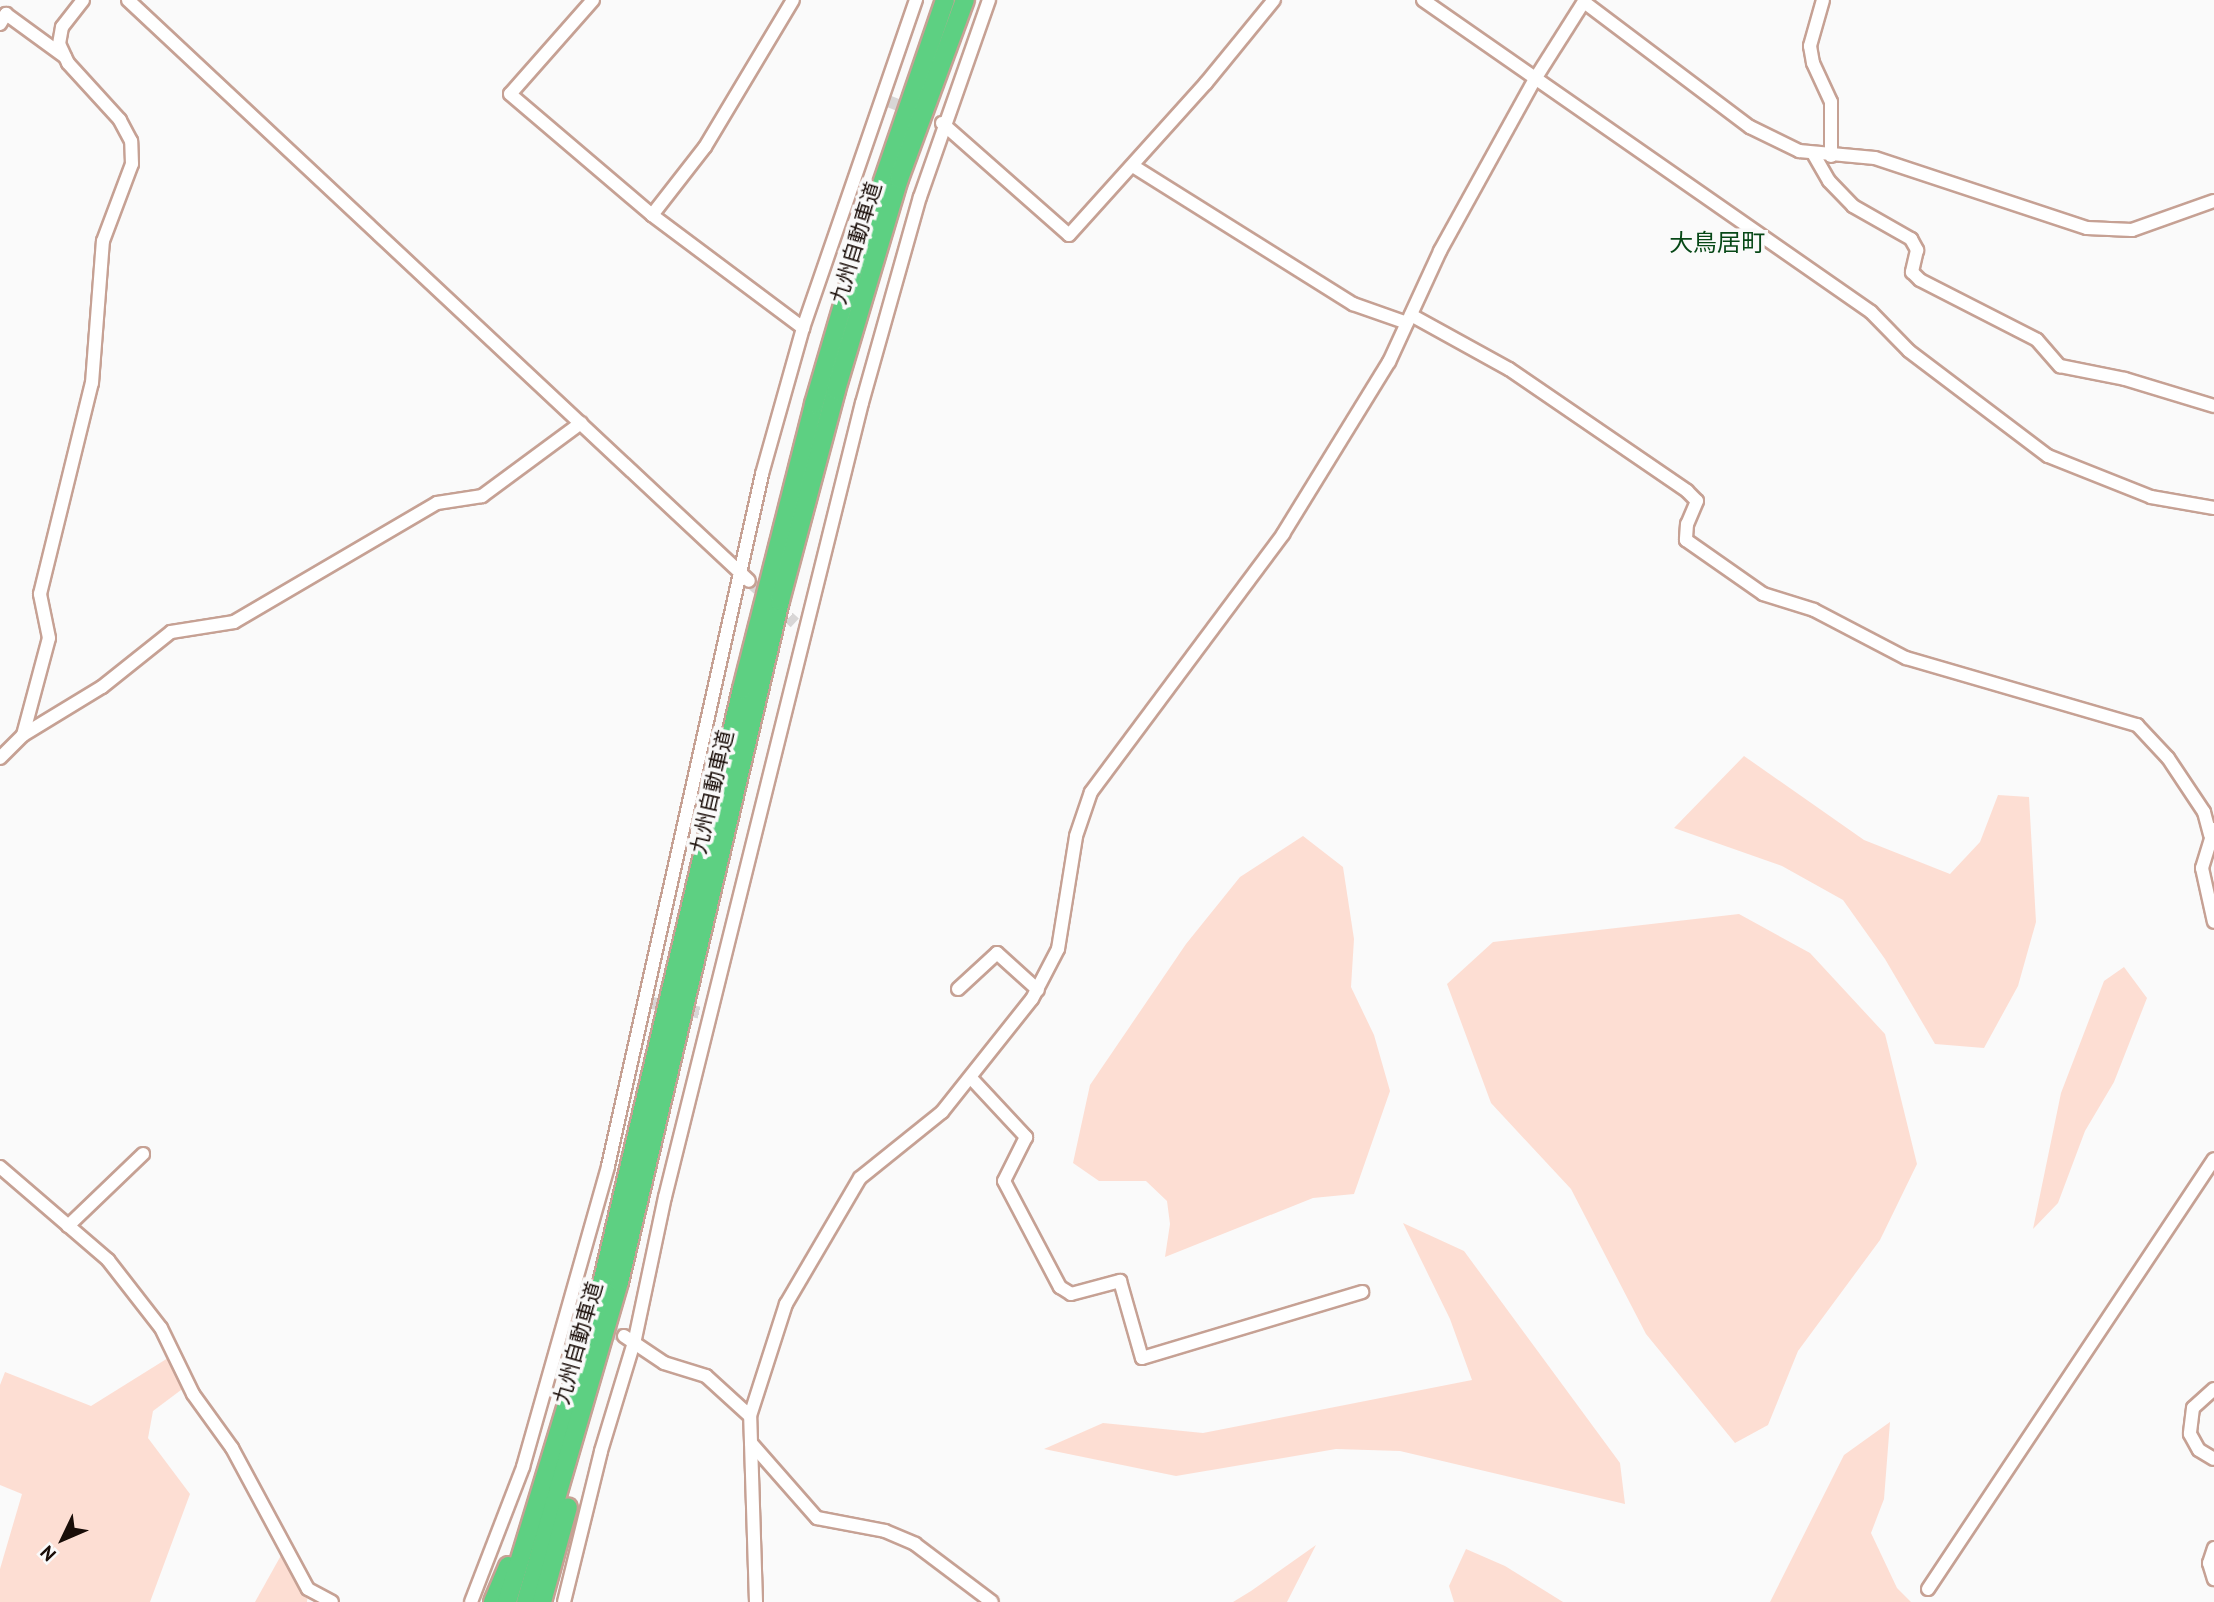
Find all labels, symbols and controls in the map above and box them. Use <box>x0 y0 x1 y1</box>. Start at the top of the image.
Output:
street label: 九州自動車道 <box>826 179 886 307</box>
district label: 大鳥居町 <box>1669 229 1765 257</box>
street label: 九州自動車道 <box>686 728 738 856</box>
street label: 九州自動車道 <box>549 1279 607 1407</box>
north arrow <box>28 1504 98 1574</box>
text: N <box>35 1541 61 1566</box>

